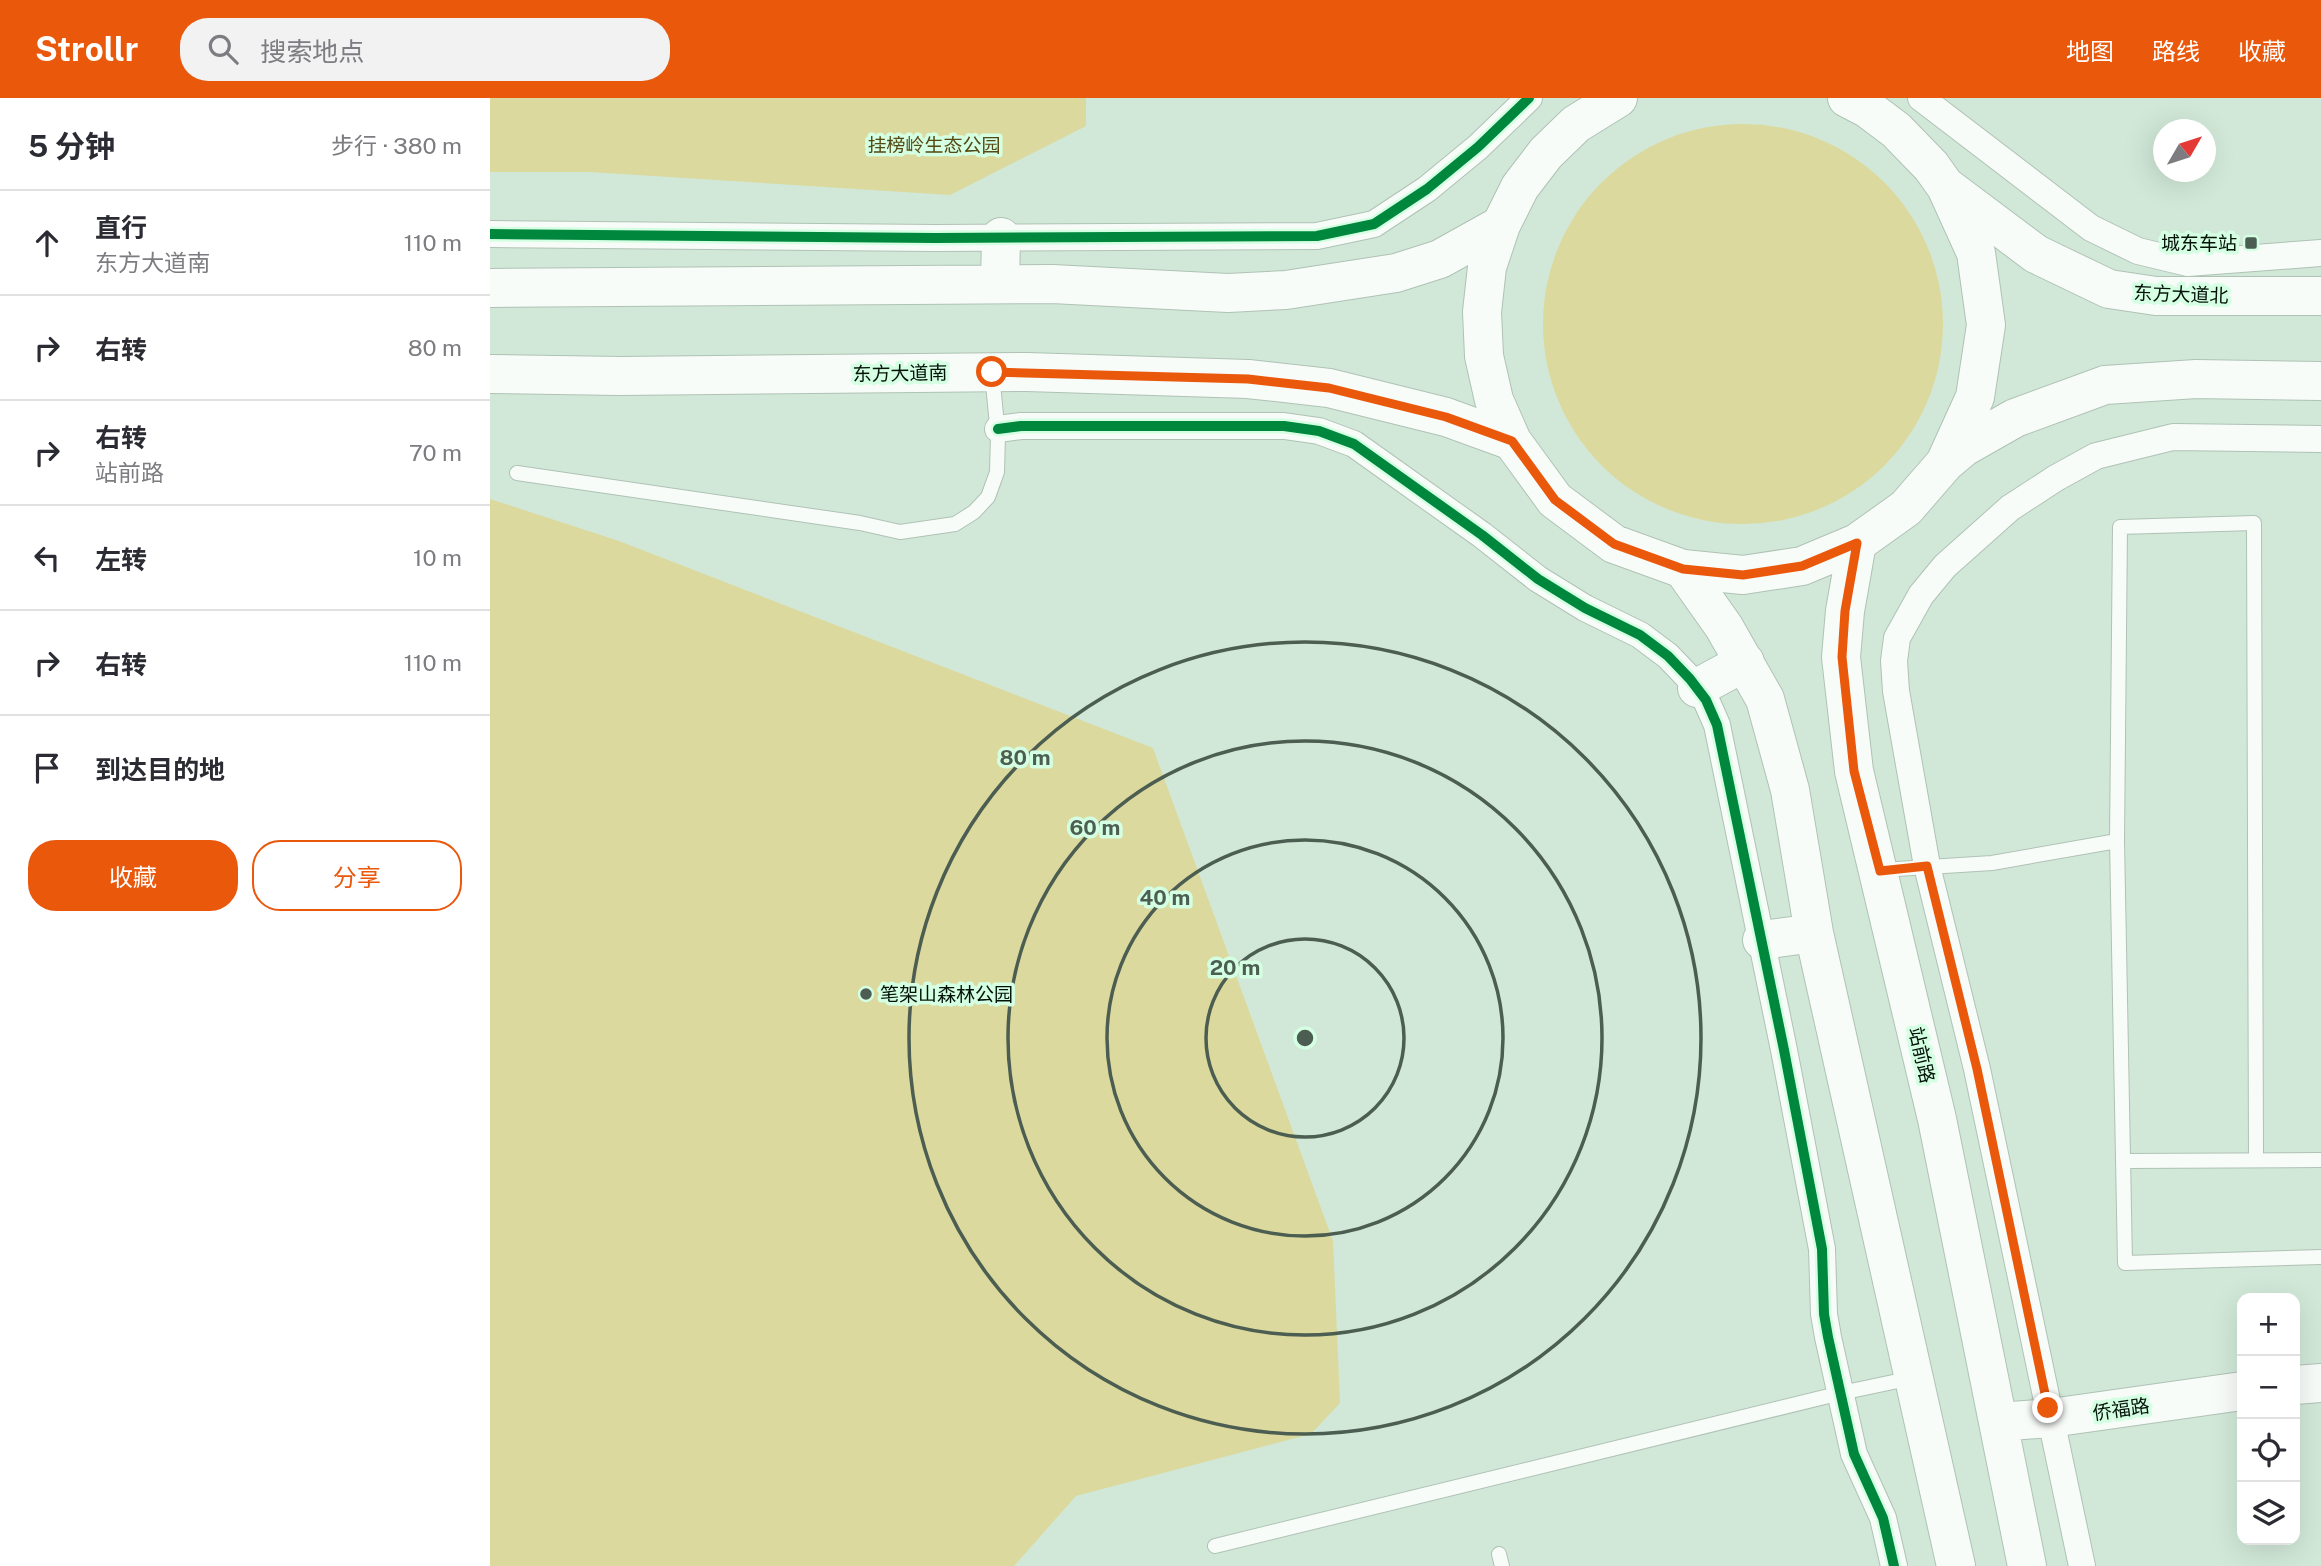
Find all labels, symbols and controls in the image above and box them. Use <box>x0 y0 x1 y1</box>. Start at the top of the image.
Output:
search box <box>180 18 670 81</box>
text: Strollr <box>35 30 138 68</box>
icon: search <box>204 30 242 68</box>
text: 搜索地点 <box>260 36 364 67</box>
text: 地图 <box>2066 37 2114 65</box>
text: 路线 <box>2152 37 2200 65</box>
text: 收藏 <box>2238 37 2286 65</box>
north arrow <box>2153 119 2216 182</box>
text: 5 分钟 <box>28 128 115 164</box>
text: 步行 · 380 m <box>331 132 462 159</box>
park label: 挂榜岭生态公园 <box>867 134 1001 156</box>
text: 直行 <box>95 212 147 243</box>
icon: ahead <box>28 224 66 262</box>
text: 110 m <box>404 229 462 256</box>
place label: 城东车站 <box>2161 232 2237 254</box>
marker: 城东车站 <box>2243 235 2259 251</box>
text: 东方大道南 <box>95 249 210 276</box>
street label: 东方大道北 <box>2133 281 2229 307</box>
icon: right <box>28 329 66 367</box>
text: 右转 <box>95 334 147 365</box>
text: 80 m <box>408 334 462 361</box>
route start <box>976 356 1007 387</box>
street label: 东方大道南 <box>852 361 948 385</box>
text: 右转 <box>95 422 147 453</box>
icon: right <box>28 434 66 472</box>
text: 70 m <box>409 439 462 466</box>
text: 站前路 <box>95 459 164 486</box>
icon: left <box>28 539 66 577</box>
text: 左转 <box>95 544 147 575</box>
text: 10 m <box>413 544 462 571</box>
icon: right <box>28 644 66 682</box>
text: 右转 <box>95 649 147 680</box>
text: 110 m <box>404 649 462 676</box>
text: 80 m <box>999 745 1051 770</box>
icon: arrive <box>28 749 66 787</box>
text: 到达目的地 <box>95 754 225 785</box>
text: 60 m <box>1070 815 1120 840</box>
button: 收藏 <box>28 840 238 911</box>
button: 分享 <box>252 840 462 911</box>
text: 40 m <box>1140 885 1190 910</box>
text: 20 m <box>1210 955 1260 980</box>
place label: 笔架山森林公园 <box>880 983 1013 1005</box>
marker: 笔架山森林公园 <box>858 986 874 1002</box>
street label: 站前路 <box>1905 1025 1939 1085</box>
centre of rings <box>1293 1026 1317 1050</box>
map controls <box>2237 1293 2300 1545</box>
button: + <box>2237 1293 2300 1356</box>
button: − <box>2237 1356 2300 1419</box>
route end <box>2032 1392 2063 1423</box>
street label: 侨福路 <box>2091 1394 2151 1424</box>
button: locate <box>2237 1419 2300 1482</box>
button: layers <box>2237 1482 2300 1545</box>

